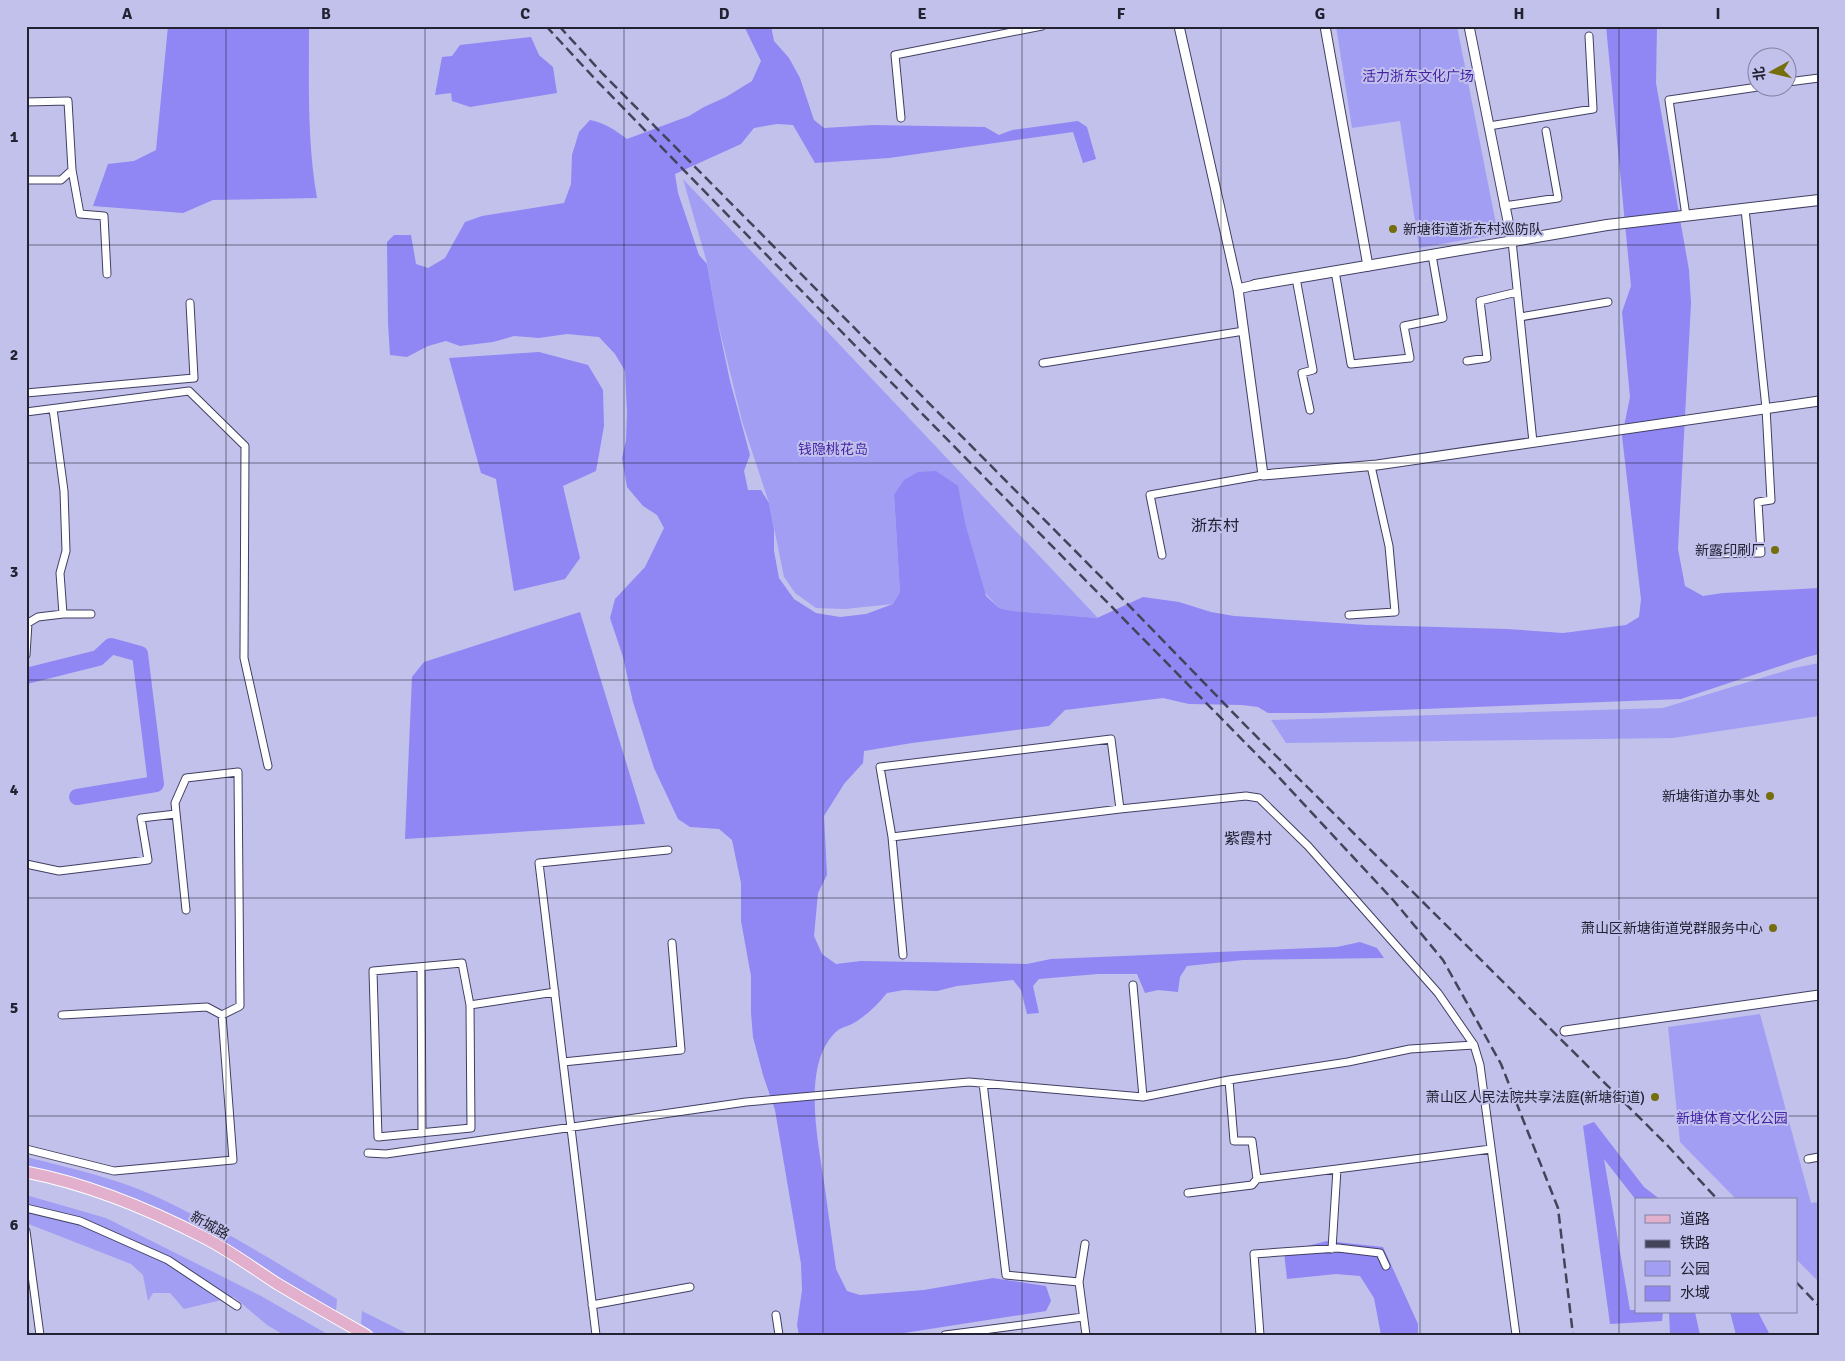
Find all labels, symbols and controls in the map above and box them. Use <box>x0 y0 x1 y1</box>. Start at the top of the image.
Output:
text: A <box>122 4 133 24</box>
text: B <box>321 4 331 24</box>
text: C <box>520 4 530 24</box>
text: D <box>719 4 730 24</box>
text: E <box>917 4 927 24</box>
text: F <box>1117 4 1126 24</box>
text: G <box>1315 4 1325 24</box>
text: H <box>1514 4 1524 24</box>
text: I <box>1715 4 1721 24</box>
north arrow <box>1748 48 1798 98</box>
text: 北 <box>1750 66 1769 82</box>
park label: 活力浙东文化广场 <box>1362 68 1474 85</box>
text: 1 <box>10 127 19 147</box>
place label: 新塘街道浙东村巡防队 <box>1403 221 1543 238</box>
marker: 新塘街道浙东村巡防队 <box>1387 223 1399 235</box>
text: 2 <box>10 345 18 365</box>
park label: 钱隐桃花岛 <box>798 441 868 458</box>
district label: 浙东村 <box>1191 516 1239 536</box>
place label: 新露印刷厂 <box>1695 542 1765 559</box>
marker: 新露印刷厂 <box>1769 544 1781 556</box>
text: 3 <box>10 562 18 582</box>
text: 4 <box>10 780 19 800</box>
place label: 新塘街道办事处 <box>1662 788 1760 805</box>
marker: 新塘街道办事处 <box>1764 790 1776 802</box>
district label: 紫霞村 <box>1224 829 1272 849</box>
place label: 萧山区新塘街道党群服务中心 <box>1581 920 1763 937</box>
marker: 萧山区新塘街道党群服务中心 <box>1767 922 1779 934</box>
text: 5 <box>10 998 18 1018</box>
place label: 萧山区人民法院共享法庭(新塘街道) <box>1426 1089 1645 1106</box>
marker: 萧山区人民法院共享法庭(新塘街道) <box>1649 1091 1661 1103</box>
park label: 新塘体育文化公园 <box>1676 1110 1788 1127</box>
legend <box>1635 1198 1798 1314</box>
street label: 新城路 <box>187 1208 232 1243</box>
text: 道路 <box>1680 1210 1710 1228</box>
text: 6 <box>10 1215 19 1235</box>
text: 铁路 <box>1680 1234 1710 1252</box>
text: 公园 <box>1680 1260 1710 1278</box>
text: 水域 <box>1680 1284 1710 1302</box>

